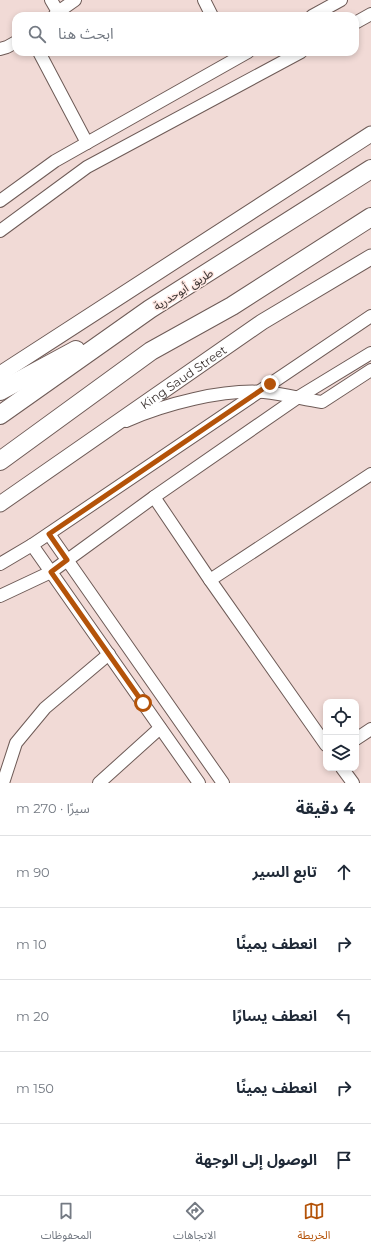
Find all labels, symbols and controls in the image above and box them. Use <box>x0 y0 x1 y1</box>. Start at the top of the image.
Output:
search box <box>12 12 359 56</box>
icon: search <box>26 23 48 45</box>
text: ابحث هنا <box>58 24 114 43</box>
street label: طريق أبوحدرية <box>150 265 216 314</box>
street label: King Saud Street <box>137 342 229 412</box>
route end <box>261 375 279 393</box>
route start <box>134 694 152 712</box>
map controls <box>323 699 359 771</box>
button: locate <box>323 699 359 735</box>
button: layers <box>323 735 359 771</box>
text: 4 دقيقة <box>296 798 355 818</box>
text: سيرًا · 270 m <box>16 800 90 816</box>
icon: ahead <box>333 861 355 883</box>
text: تابع السير <box>253 862 317 881</box>
text: 90 m <box>16 864 50 880</box>
icon: right <box>333 933 355 955</box>
text: انعطف يمينًا <box>236 934 317 953</box>
text: 10 m <box>16 936 47 952</box>
icon: left <box>333 1005 355 1027</box>
text: انعطف يسارًا <box>232 1006 317 1025</box>
text: 20 m <box>16 1008 49 1024</box>
icon: right <box>333 1077 355 1099</box>
text: انعطف يمينًا <box>236 1078 317 1097</box>
text: 150 m <box>16 1080 54 1096</box>
icon: arrive <box>333 1149 355 1171</box>
text: الوصول إلى الوجهة <box>195 1150 317 1169</box>
tab: المحفوظات <box>41 1200 92 1247</box>
tab: الاتجاهات <box>173 1200 216 1247</box>
tab: الخريطة <box>297 1200 330 1247</box>

